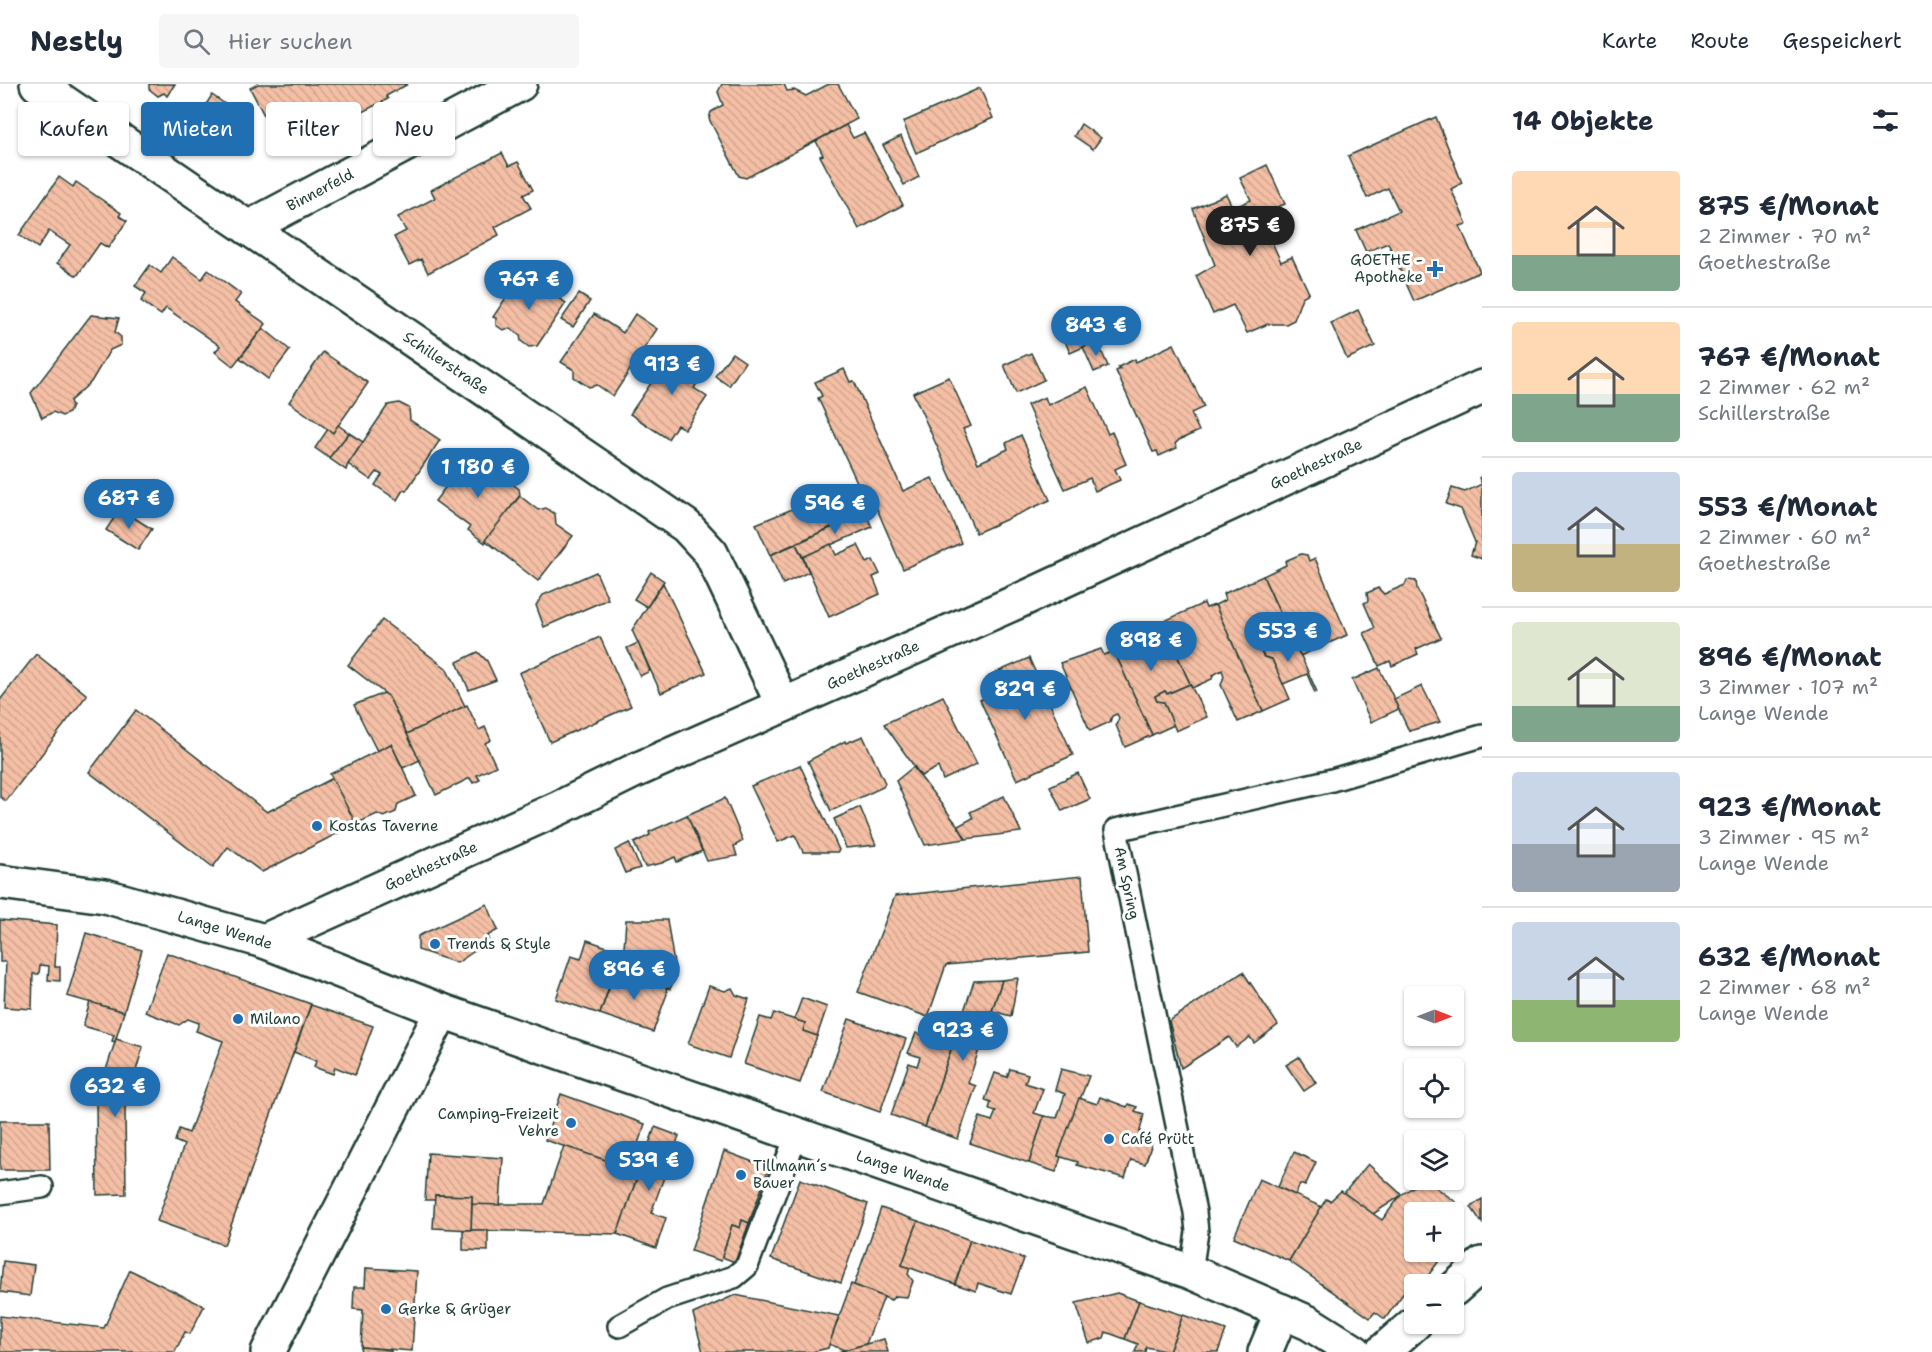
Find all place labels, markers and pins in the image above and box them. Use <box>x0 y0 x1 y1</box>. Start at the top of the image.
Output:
pin: 875 € <box>1208 206 1292 257</box>
place label: GOETHE - Apotheke <box>1350 250 1423 287</box>
pin: 767 € <box>487 260 571 311</box>
marker: GOETHE - Apotheke <box>1428 262 1442 276</box>
pin: 843 € <box>1054 306 1138 357</box>
pin: 913 € <box>630 345 714 396</box>
pin: 1 180 € <box>423 448 533 499</box>
pin: 687 € <box>87 479 171 530</box>
pin: 596 € <box>793 484 877 535</box>
pin: 553 € <box>1246 612 1330 663</box>
pin: 898 € <box>1109 621 1193 672</box>
pin: 829 € <box>983 670 1067 721</box>
place label: Kostas Taverne <box>329 816 439 836</box>
marker: Kostas Taverne <box>310 819 324 833</box>
place label: Trends & Style <box>447 934 551 954</box>
marker: Trends & Style <box>428 937 442 951</box>
pin: 896 € <box>592 950 676 1001</box>
place label: Milano <box>250 1009 301 1029</box>
pin: 923 € <box>921 1011 1005 1062</box>
marker: Milano <box>231 1012 245 1026</box>
pin: 632 € <box>73 1067 157 1118</box>
place label: Camping-Freizeit Vehre <box>438 1104 559 1141</box>
marker: Camping-Freizeit Vehre <box>564 1116 578 1130</box>
place label: Café Prütt <box>1121 1129 1194 1149</box>
marker: Café Prütt <box>1102 1132 1116 1146</box>
pin: 539 € <box>607 1141 691 1192</box>
place label: Tillmann´s Bauer <box>753 1156 827 1193</box>
marker: Tillmann´s Bauer <box>734 1168 748 1182</box>
place label: Gerke & Grüger <box>398 1299 511 1319</box>
marker: Gerke & Grüger <box>379 1302 393 1316</box>

